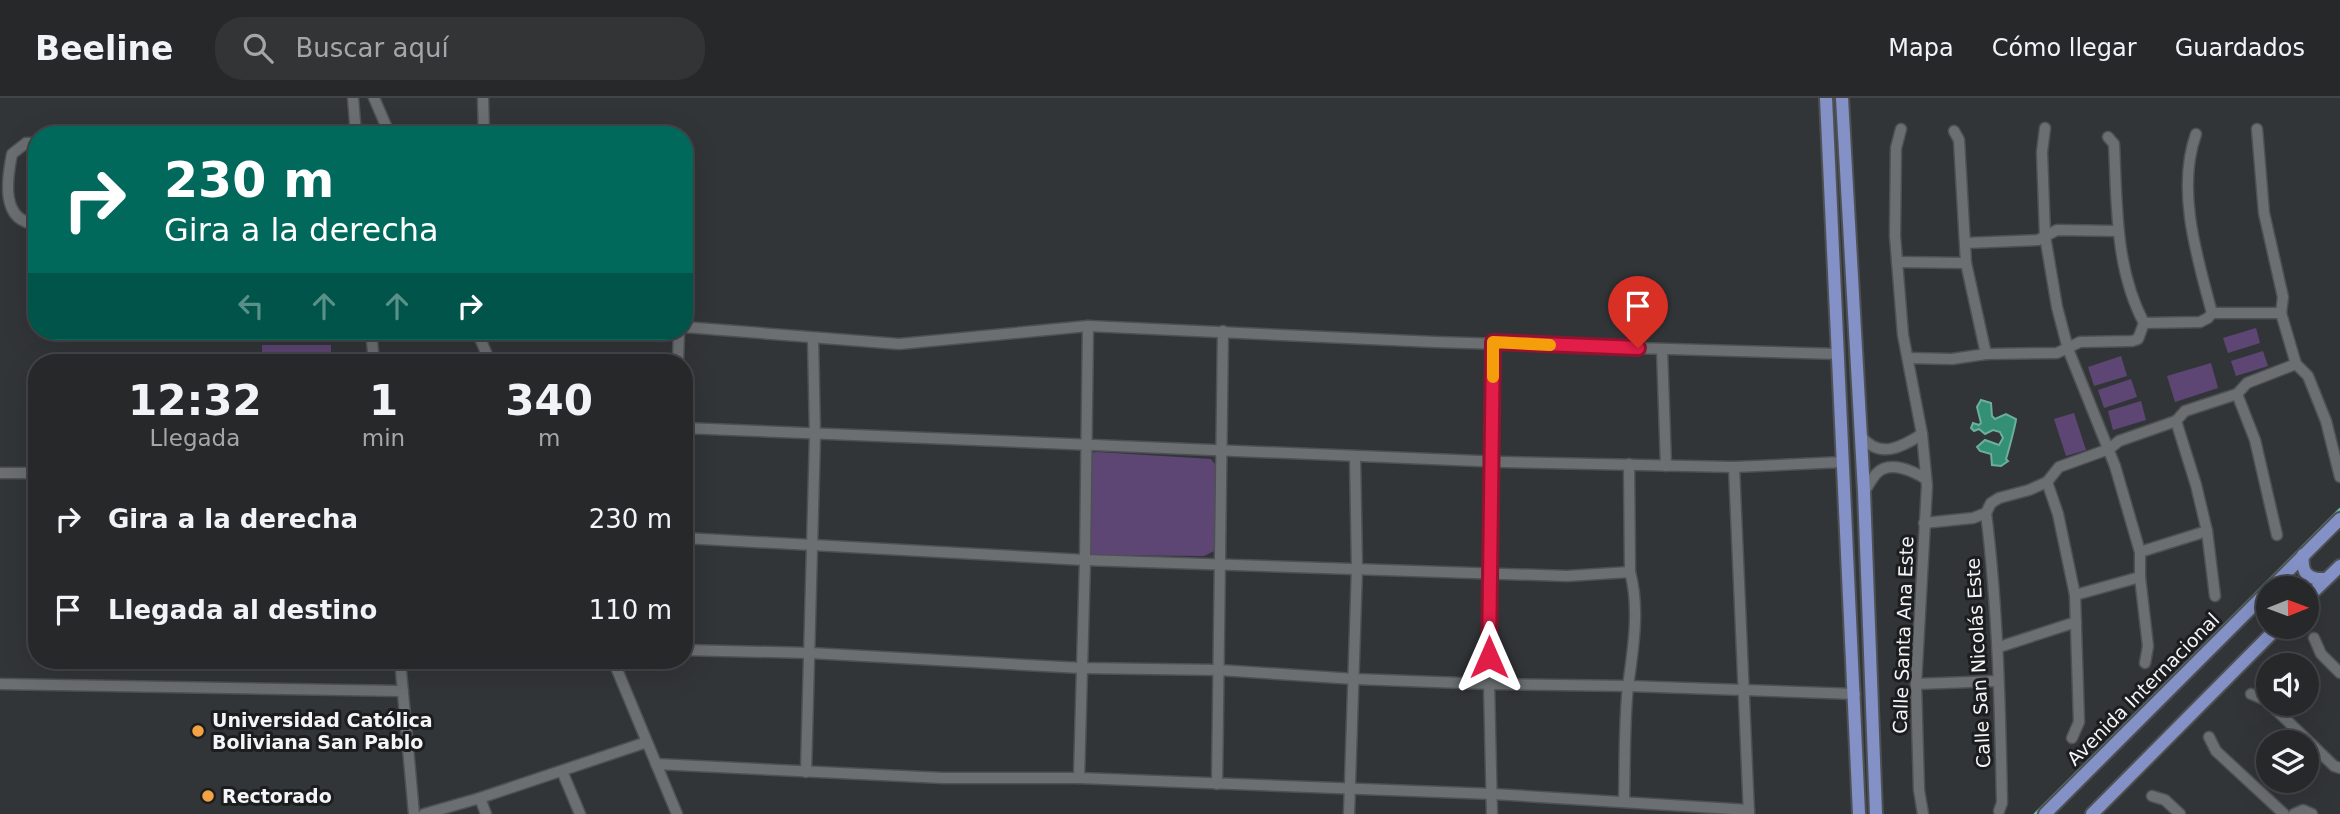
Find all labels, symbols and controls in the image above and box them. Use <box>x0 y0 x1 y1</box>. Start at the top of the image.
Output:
search box <box>215 17 705 80</box>
text: Beeline <box>35 29 173 68</box>
icon: search <box>239 29 277 67</box>
text: Buscar aquí <box>295 33 449 63</box>
text: Mapa <box>1888 34 1954 62</box>
text: Cómo llegar <box>1992 34 2137 62</box>
text: Guardados <box>2175 34 2305 62</box>
text: 230 m <box>164 152 334 209</box>
icon: right <box>49 154 140 245</box>
text: Gira a la derecha <box>164 211 439 249</box>
pin <box>1608 276 1668 348</box>
icon: left <box>232 287 270 325</box>
icon: ahead <box>305 287 343 325</box>
icon: ahead <box>378 287 416 325</box>
icon: right <box>451 287 489 325</box>
icon: arrive <box>1619 287 1657 325</box>
text: 12:32 <box>128 376 262 425</box>
text: 1 <box>369 376 398 425</box>
text: 340 <box>505 376 593 425</box>
text: Llegada <box>150 425 240 451</box>
text: min <box>362 425 405 451</box>
text: m <box>538 425 560 451</box>
icon: right <box>49 500 87 538</box>
text: Gira a la derecha <box>108 504 358 534</box>
text: 230 m <box>589 504 672 534</box>
street label: Calle Santa Ana Este <box>1889 536 1917 734</box>
street label: Calle San Nicolás Este <box>1962 557 1994 769</box>
north arrow <box>2256 576 2319 639</box>
map controls <box>2256 576 2319 793</box>
icon: arrive <box>49 591 87 629</box>
text: Llegada al destino <box>108 595 377 625</box>
text: 110 m <box>589 595 672 625</box>
street label: Avenida Internacional <box>2062 608 2224 770</box>
position arrow <box>1452 620 1526 694</box>
button: sound <box>2256 653 2319 716</box>
place label: Universidad Católica Boliviana San Pablo <box>212 709 433 753</box>
marker: Universidad Católica Boliviana San Pablo <box>190 723 206 739</box>
button: layers <box>2256 730 2319 793</box>
place label: Rectorado <box>222 785 332 807</box>
marker: Rectorado <box>200 788 216 804</box>

